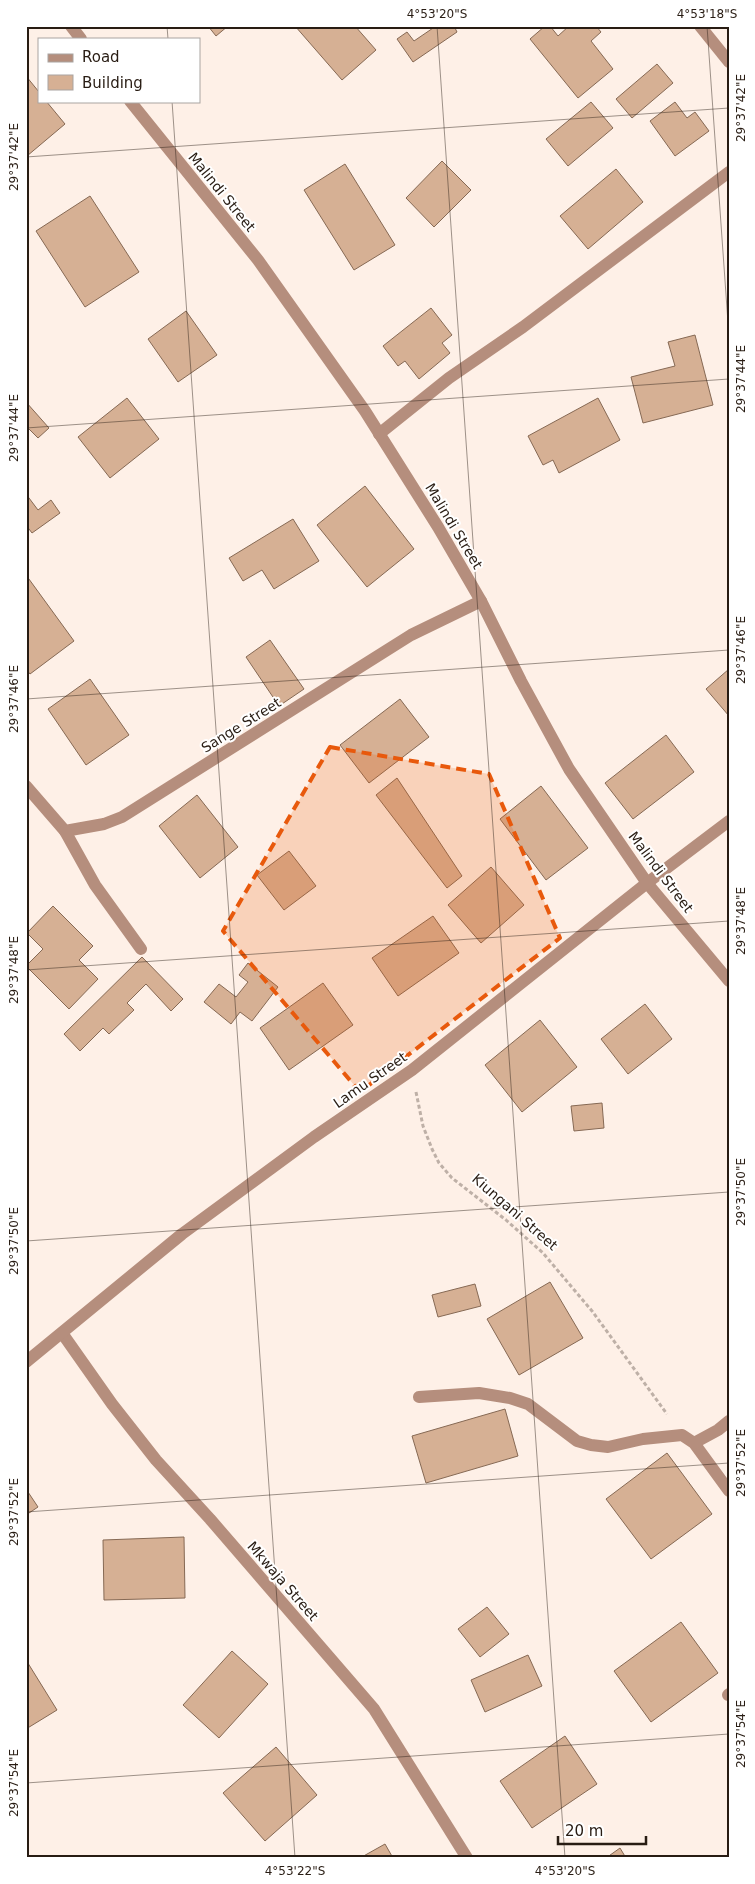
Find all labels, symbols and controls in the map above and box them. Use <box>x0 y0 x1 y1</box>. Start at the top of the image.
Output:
text: 4°53'20"S <box>407 7 467 21</box>
text: 4°53'18"S <box>677 7 737 21</box>
legend <box>38 38 200 102</box>
text: Road <box>82 48 120 66</box>
text: Building <box>82 74 143 92</box>
text: 29°37'42"E <box>734 74 748 142</box>
text: 29°37'42"E <box>7 123 21 191</box>
street label: Malindi Street <box>185 149 259 235</box>
text: 29°37'44"E <box>734 345 748 413</box>
text: 29°37'44"E <box>7 394 21 462</box>
street label: Malindi Street <box>422 480 486 572</box>
text: 29°37'46"E <box>734 616 748 684</box>
text: 29°37'46"E <box>7 665 21 733</box>
street label: Sange Street <box>198 694 284 756</box>
street label: Malindi Street <box>625 828 697 916</box>
text: 29°37'48"E <box>734 887 748 955</box>
text: 29°37'48"E <box>7 936 21 1004</box>
street label: Lamu Street <box>330 1049 410 1111</box>
text: 29°37'50"E <box>734 1158 748 1226</box>
street label: Kiungani Street <box>469 1171 561 1254</box>
text: 29°37'50"E <box>7 1207 21 1275</box>
text: 29°37'52"E <box>734 1429 748 1497</box>
text: 29°37'52"E <box>7 1478 21 1546</box>
street label: Mkwaja Street <box>244 1538 322 1624</box>
text: 29°37'54"E <box>734 1700 748 1768</box>
text: 29°37'54"E <box>7 1749 21 1817</box>
scale bar <box>558 1814 645 1846</box>
text: 20 m <box>565 1822 603 1840</box>
text: 4°53'22"S <box>265 1864 325 1878</box>
text: 4°53'20"S <box>535 1864 595 1878</box>

